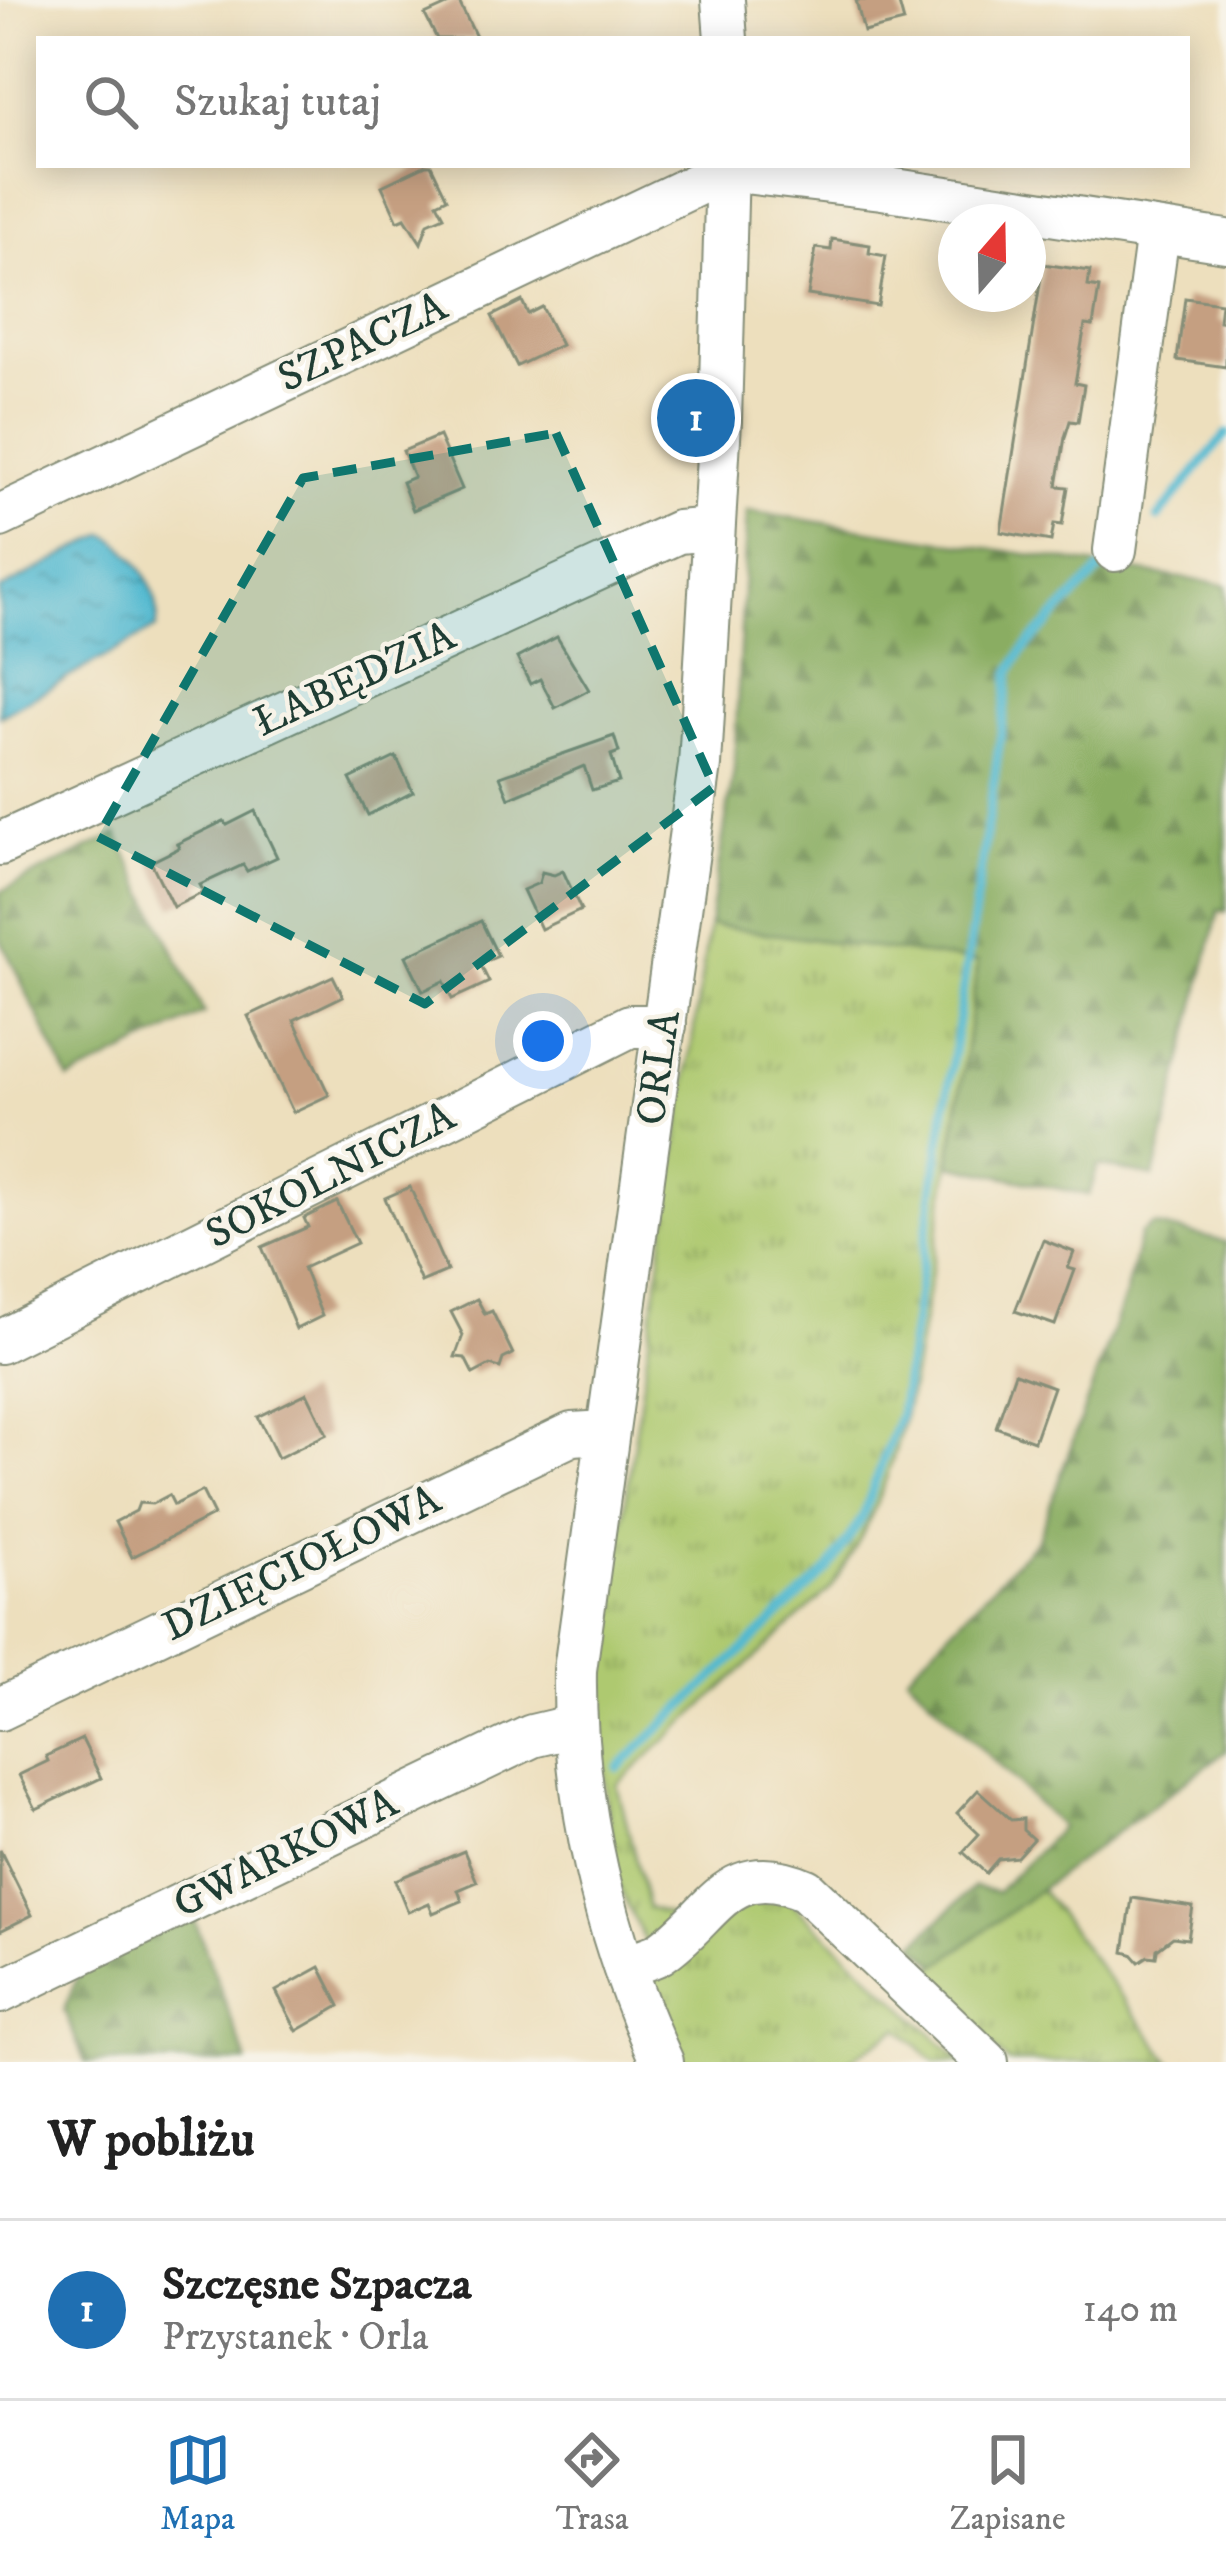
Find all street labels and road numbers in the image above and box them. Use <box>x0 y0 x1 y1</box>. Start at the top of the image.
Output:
street label: SZPACZA <box>270 281 457 405</box>
street label: ŁABĘDZIA <box>246 610 465 749</box>
street label: ORLA <box>625 1006 693 1129</box>
street label: SOKOLNICZA <box>198 1090 465 1261</box>
street label: DZIĘCIOŁOWA <box>154 1474 451 1654</box>
street label: GWARKOWA <box>165 1777 408 1931</box>

